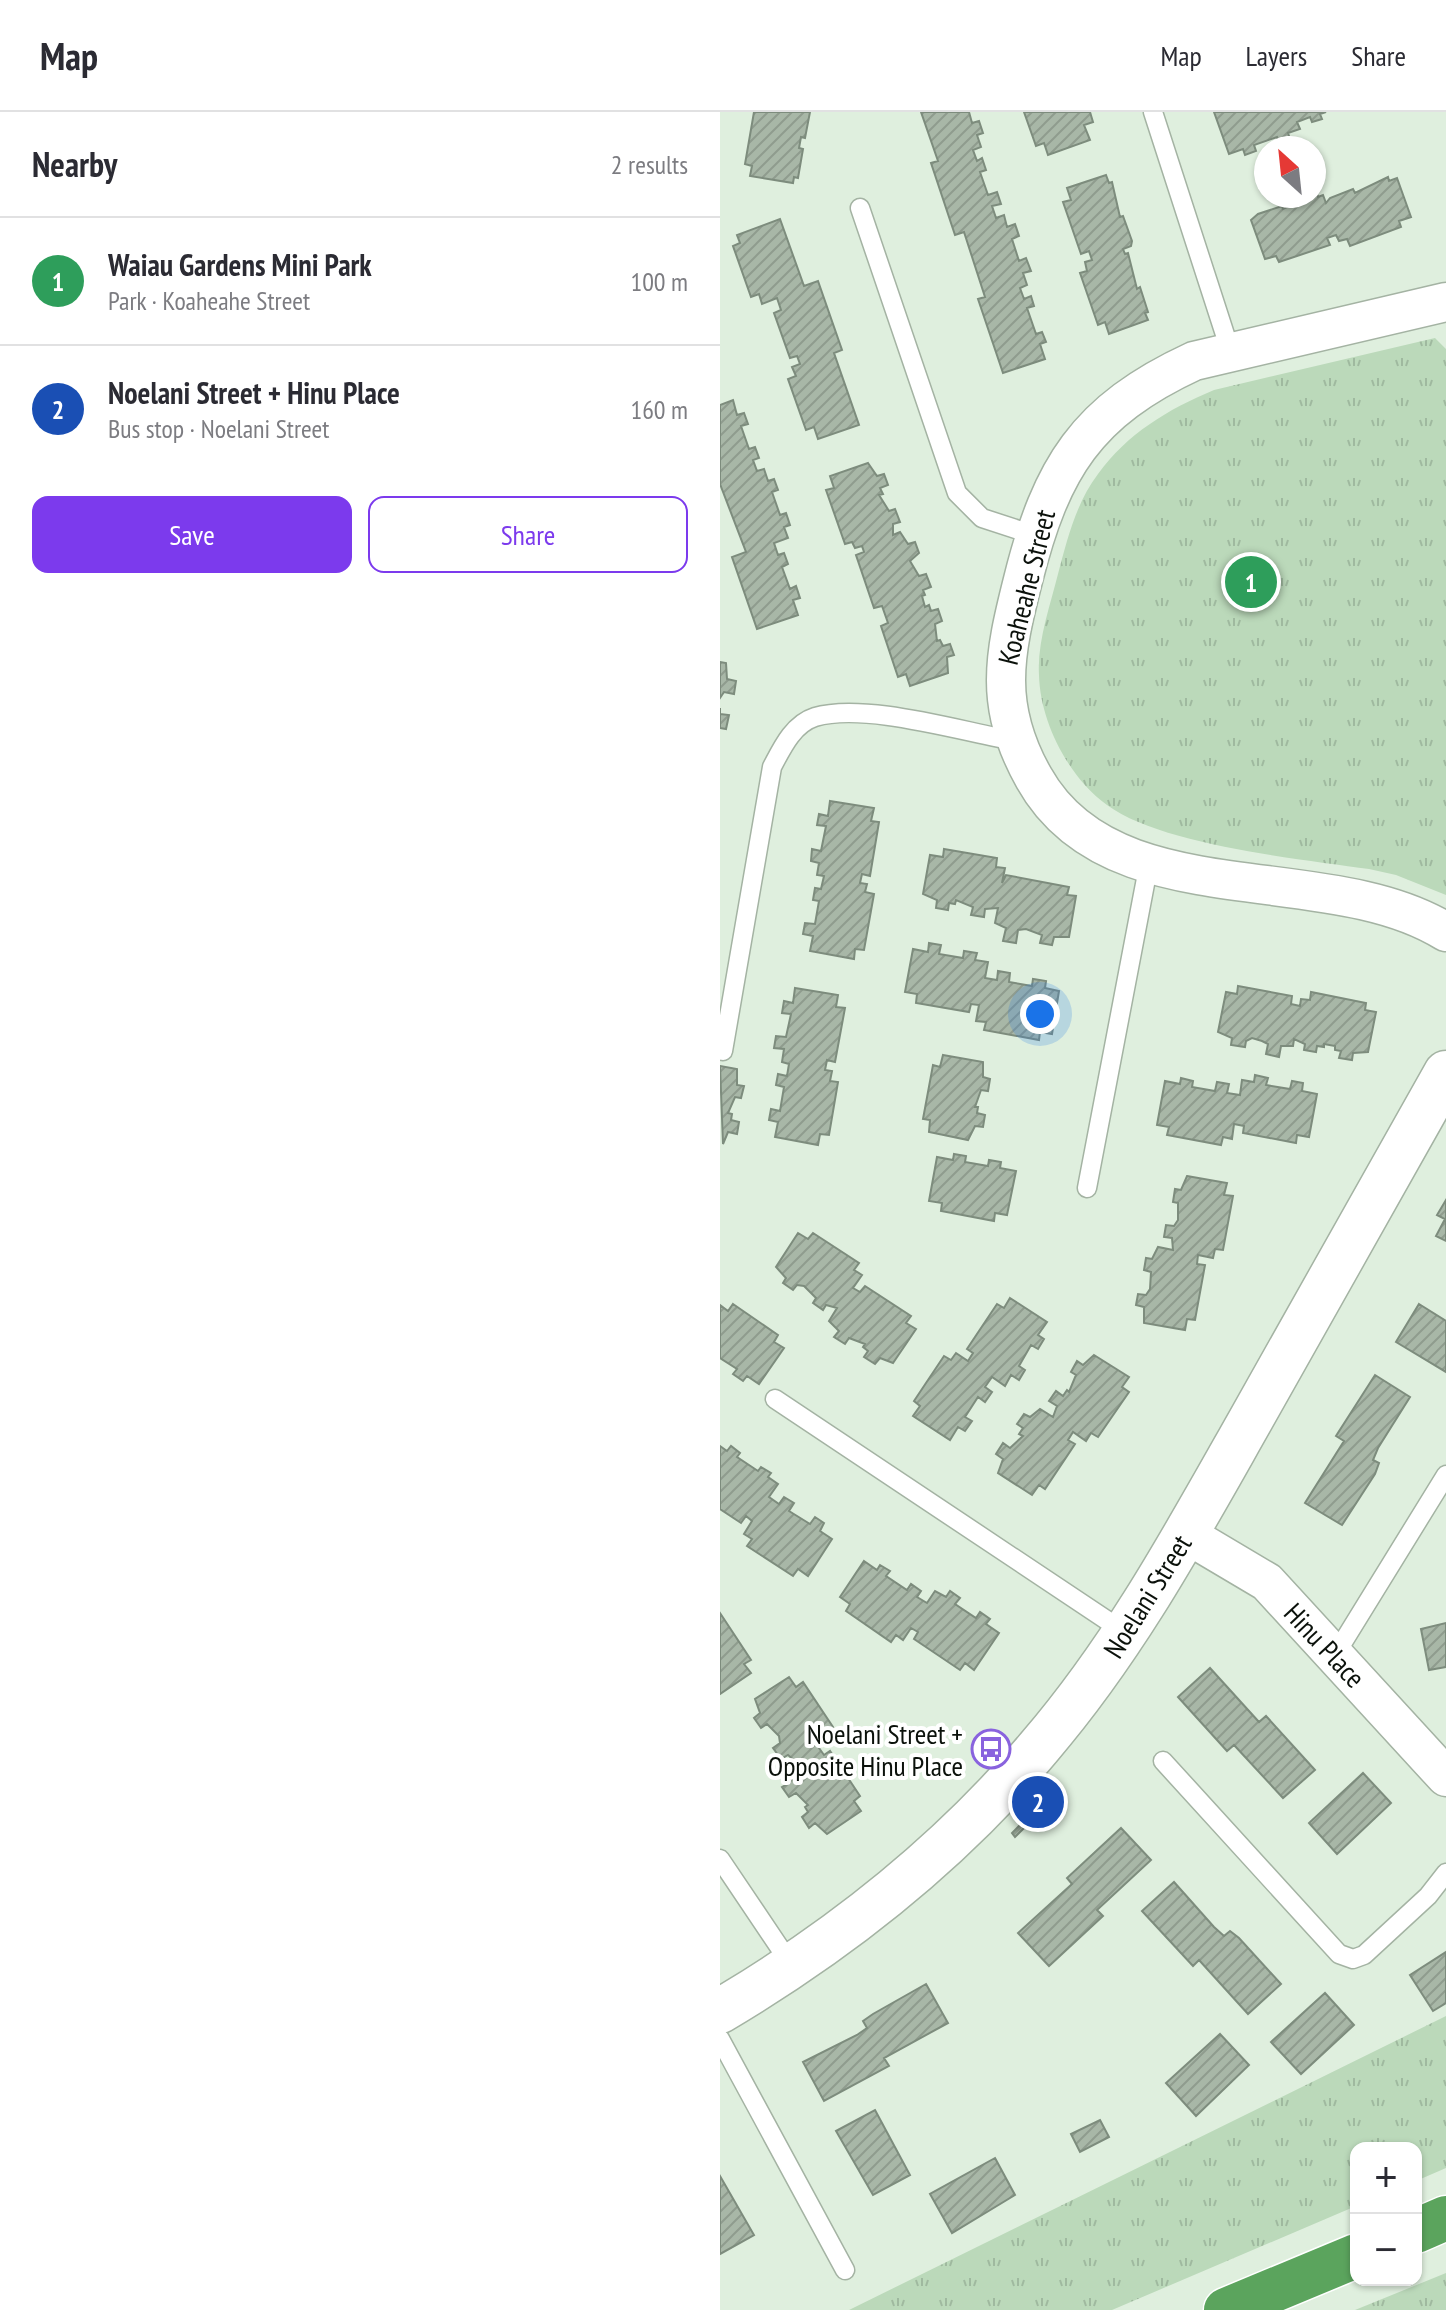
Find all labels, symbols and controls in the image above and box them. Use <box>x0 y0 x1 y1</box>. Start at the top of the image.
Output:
text: Map <box>40 31 98 80</box>
text: Map <box>1160 37 1202 74</box>
text: Layers <box>1246 37 1307 74</box>
text: Share <box>1351 37 1406 74</box>
north arrow <box>1254 136 1326 208</box>
text: Nearby <box>32 142 117 186</box>
text: 2 results <box>611 148 688 181</box>
text: Waiau Gardens Mini Park <box>108 245 372 284</box>
text: 1 <box>52 265 64 298</box>
text: 100 m <box>630 265 688 298</box>
text: Park · Koaheahe Street <box>108 284 310 317</box>
text: Noelani Street + Hinu Place <box>108 373 400 412</box>
text: 2 <box>52 393 64 426</box>
text: 160 m <box>630 393 688 426</box>
text: Bus stop · Noelani Street <box>108 412 329 445</box>
button: Save <box>32 496 352 573</box>
button: Share <box>368 496 688 573</box>
street label: Koaheahe Street <box>989 505 1063 669</box>
pin: 1 <box>1225 552 1277 612</box>
your location <box>1020 994 1060 1034</box>
street label: Noelani Street <box>1095 1527 1200 1665</box>
street label: Hinu Place <box>1276 1595 1374 1695</box>
place label: Noelani Street + Opposite Hinu Place <box>768 1715 963 1784</box>
bus stop icon: Noelani Street + Opposite Hinu Place <box>970 1728 1012 1770</box>
pin: 2 <box>1012 1772 1064 1832</box>
map controls <box>1350 2142 1422 2286</box>
button: + <box>1350 2142 1422 2214</box>
button: − <box>1350 2214 1422 2286</box>

